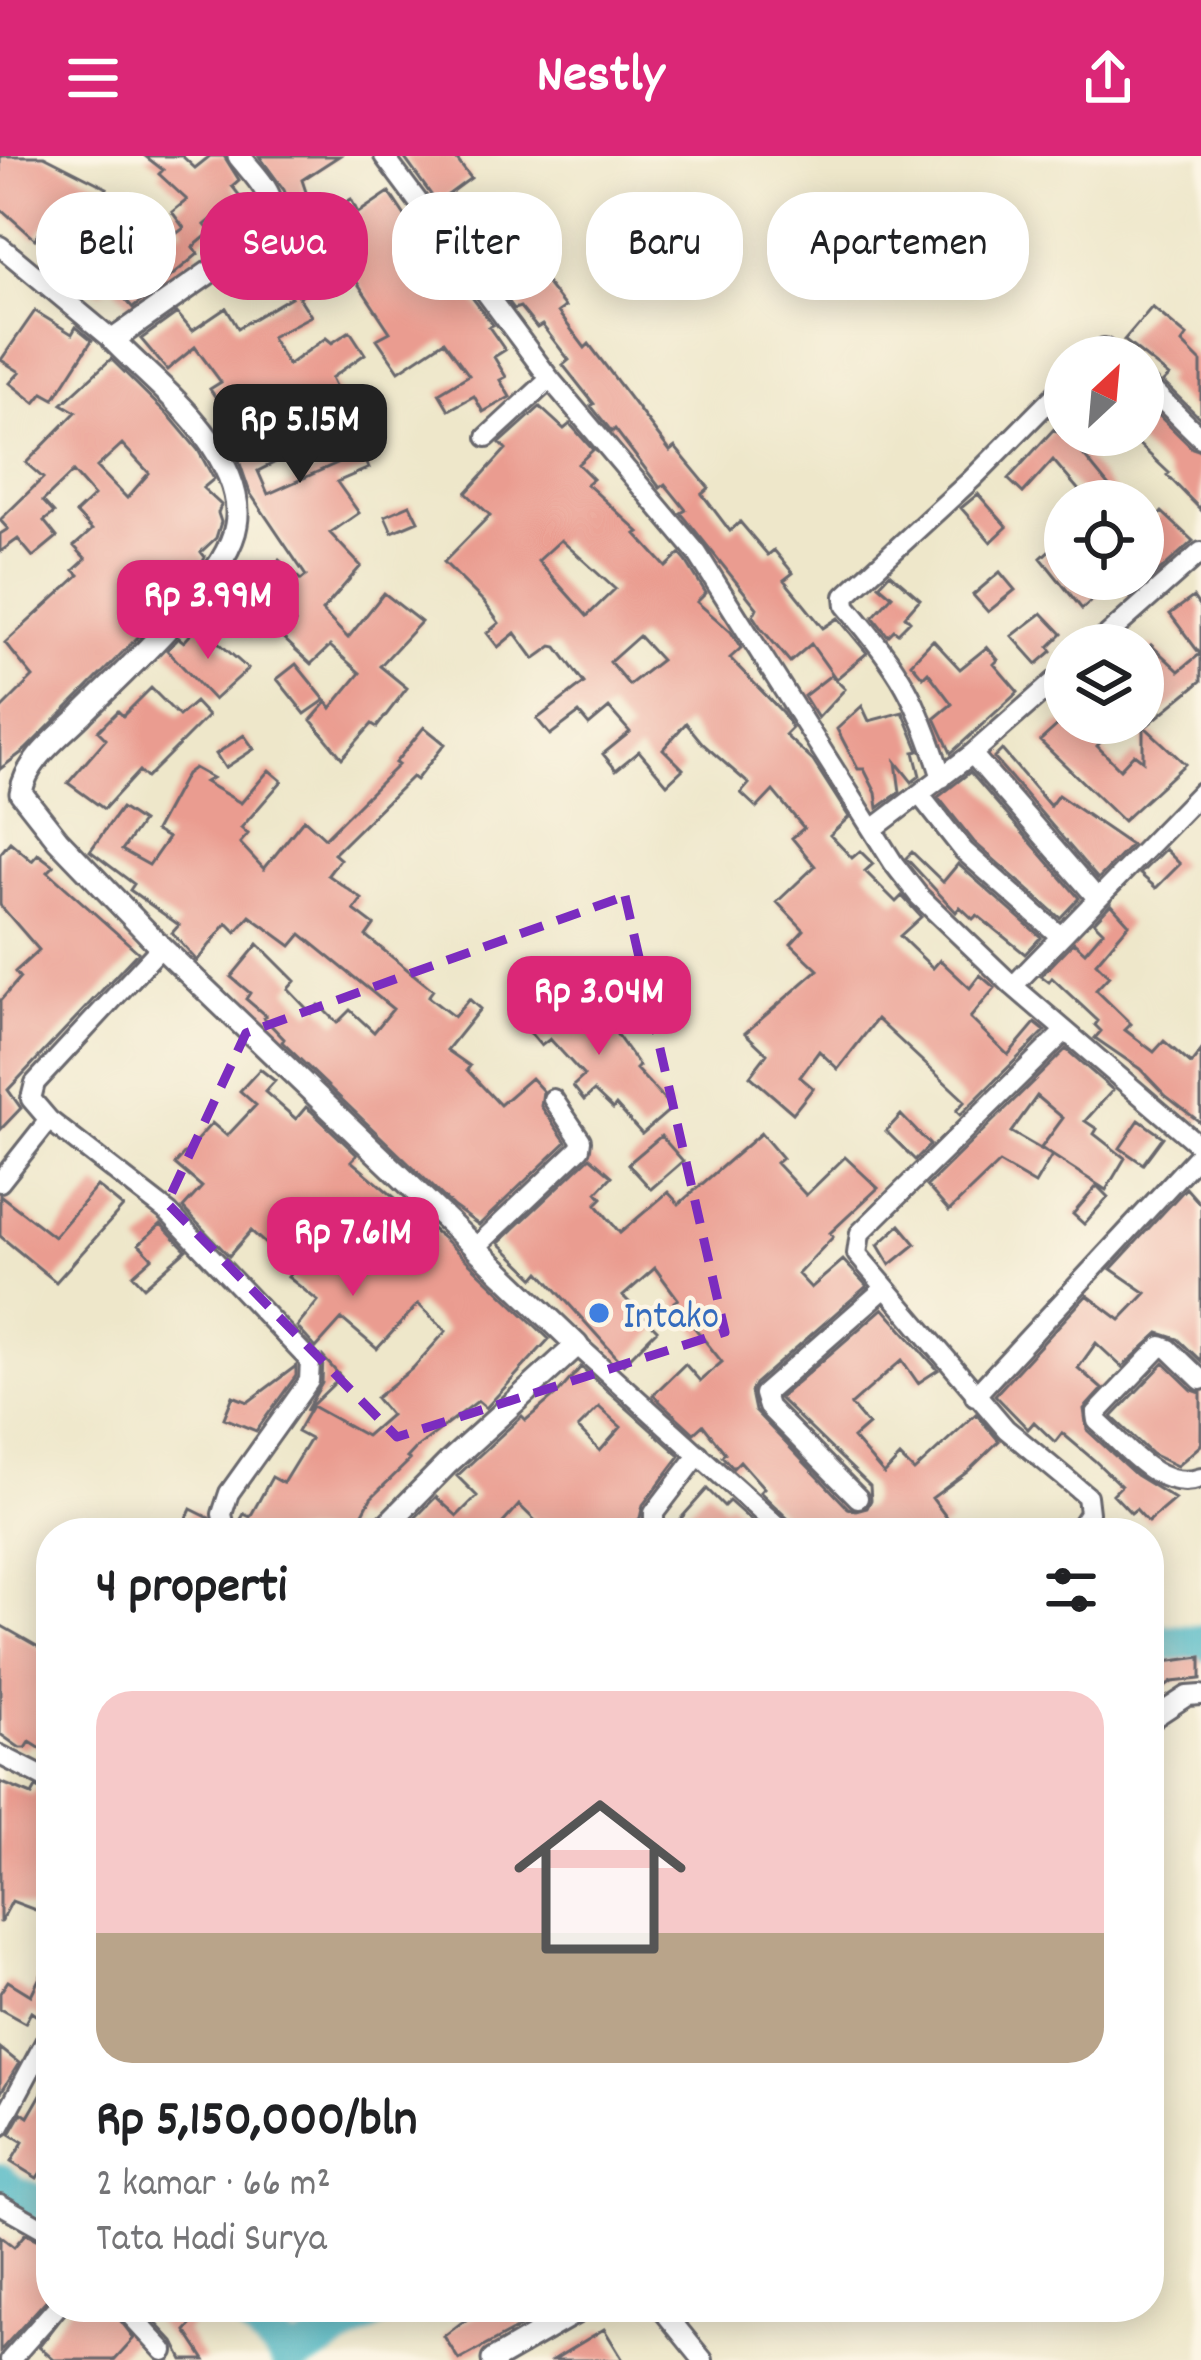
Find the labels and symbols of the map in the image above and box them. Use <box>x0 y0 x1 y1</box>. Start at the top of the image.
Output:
north arrow <box>1044 336 1164 456</box>
pin: Rp 5.15M <box>176 384 424 486</box>
pin: Rp 3.99M <box>84 560 332 662</box>
pin: Rp 3.04M <box>475 956 723 1058</box>
pin: Rp 7.61M <box>229 1197 477 1299</box>
place label: Intako <box>623 1292 719 1347</box>
marker: Intako <box>586 1300 612 1326</box>

